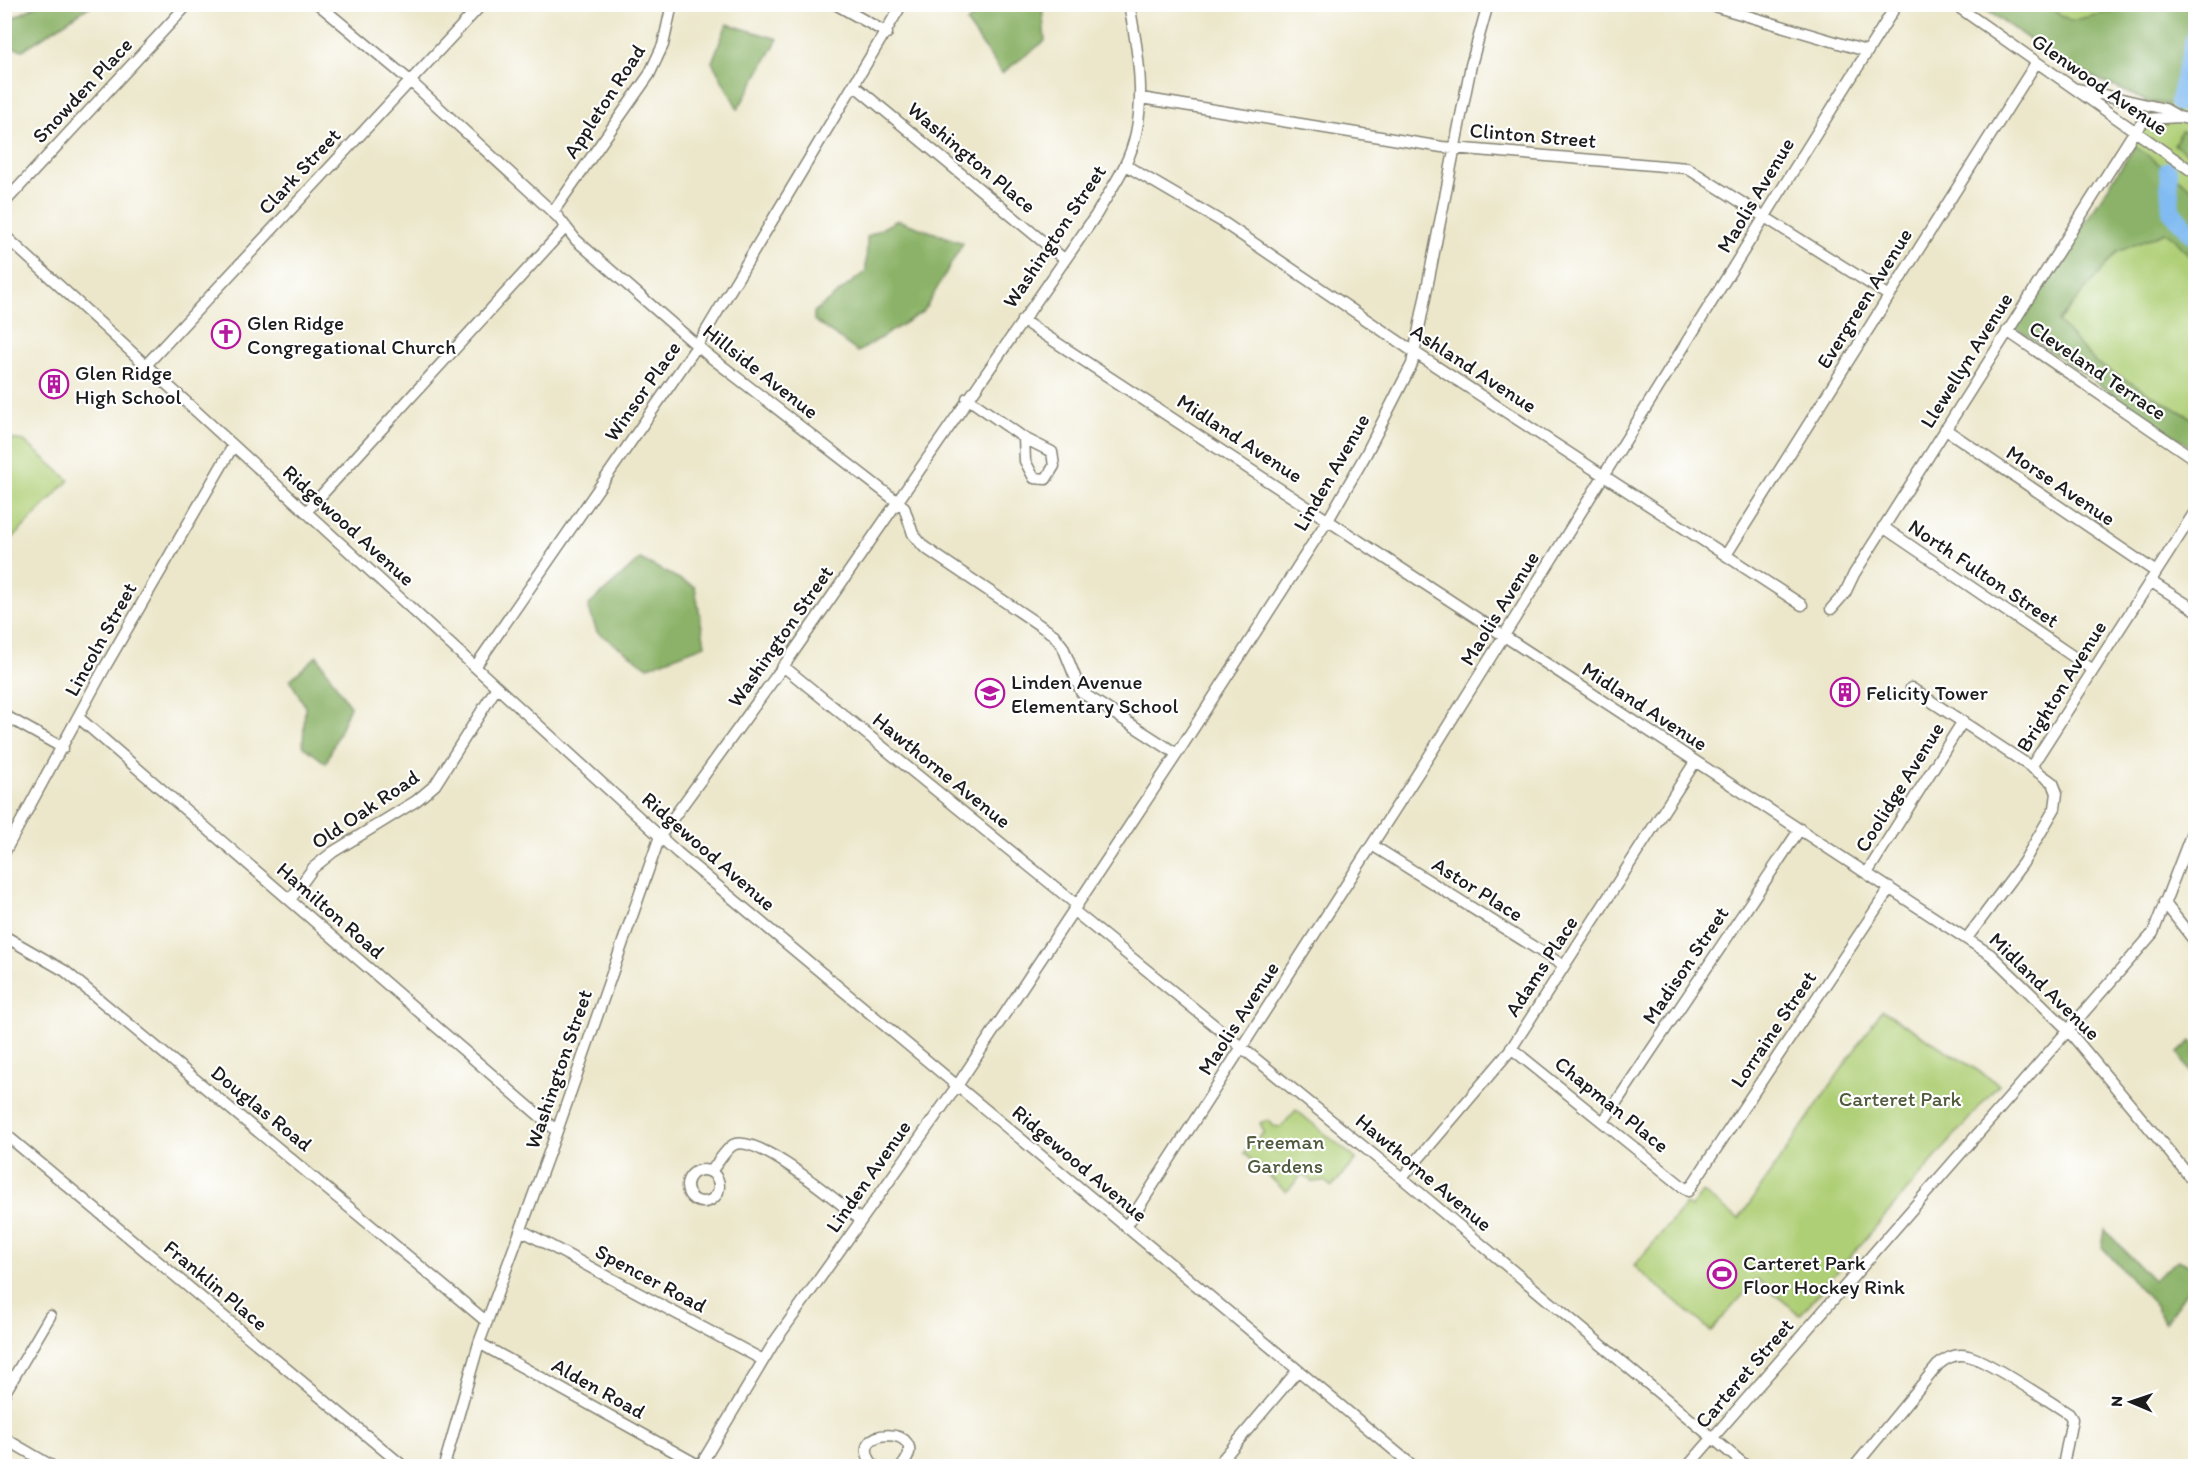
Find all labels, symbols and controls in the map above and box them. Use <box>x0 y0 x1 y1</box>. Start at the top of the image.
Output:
street label: Glenwood Avenue <box>2027 28 2173 140</box>
street label: Snowden Place <box>27 32 137 148</box>
street label: Appleton Road <box>558 39 650 163</box>
street label: Washington Place <box>903 96 1041 218</box>
street label: Clinton Street <box>1469 117 1598 153</box>
street label: Clark Street <box>253 122 346 220</box>
street label: Maolis Avenue <box>1711 133 1799 257</box>
street label: Washington Street <box>997 160 1111 312</box>
street label: Evergreen Avenue <box>1811 223 1917 373</box>
street label: Llewellyn Avenue <box>1914 288 2018 432</box>
place label: Glen Ridge Congregational Church <box>247 310 456 359</box>
street label: Cleveland Terrace <box>2025 315 2171 425</box>
church icon: Glen Ridge Congregational Church <box>210 318 242 350</box>
street label: Hillside Avenue <box>698 318 824 424</box>
street label: Ashland Avenue <box>1406 318 1542 418</box>
street label: Winsor Place <box>598 336 686 446</box>
place label: Glen Ridge High School <box>75 360 182 409</box>
building icon: Glen Ridge High School <box>38 368 70 400</box>
street label: Midland Avenue <box>1172 388 1308 488</box>
street label: Linden Avenue <box>1287 409 1375 535</box>
street label: Morse Avenue <box>2002 439 2120 531</box>
street label: Ridgewood Avenue <box>278 459 420 591</box>
street label: North Fulton Street <box>1904 513 2064 633</box>
street label: Maolis Avenue <box>1454 546 1544 670</box>
street label: Washington Street <box>722 560 838 712</box>
street label: Lincoln Street <box>58 578 142 700</box>
street label: Brighton Avenue <box>2011 616 2111 756</box>
street label: Midland Avenue <box>1577 656 1713 756</box>
place label: Linden Avenue Elementary School <box>1011 669 1179 718</box>
building icon: Felicity Tower <box>1829 676 1861 708</box>
school or university icon: Linden Avenue Elementary School <box>974 677 1006 709</box>
place label: Felicity Tower <box>1866 680 1989 705</box>
street label: Hawthorne Avenue <box>868 707 1016 833</box>
street label: Coolidge Avenue <box>1849 717 1949 857</box>
street label: Old Oak Road <box>306 764 424 854</box>
street label: Ridgewood Avenue <box>637 786 781 916</box>
street label: Astor Place <box>1428 851 1528 927</box>
street label: Hamilton Road <box>272 856 390 964</box>
street label: Madison Street <box>1636 901 1734 1029</box>
street label: Adams Place <box>1499 911 1583 1021</box>
street label: Midland Avenue <box>1984 927 2106 1045</box>
street label: Maolis Avenue <box>1192 957 1284 1079</box>
street label: Lorraine Street <box>1725 966 1821 1092</box>
street label: Washington Street <box>519 986 597 1152</box>
street label: Chapman Place <box>1550 1050 1674 1158</box>
street label: Douglas Road <box>206 1060 318 1157</box>
park label: Carteret Park <box>1839 1086 1961 1111</box>
street label: Ridgewood Avenue <box>1007 1099 1153 1227</box>
street label: Hawthorne Avenue <box>1351 1108 1497 1236</box>
street label: Linden Avenue <box>820 1115 916 1237</box>
park label: Freeman Gardens <box>1246 1129 1324 1178</box>
street label: Franklin Place <box>159 1234 273 1336</box>
street label: Spencer Road <box>591 1238 711 1318</box>
place label: Carteret Park Floor Hockey Rink <box>1743 1250 1905 1299</box>
sports icon: Carteret Park Floor Hockey Rink <box>1706 1258 1738 1290</box>
street label: Carteret Street <box>1689 1313 1799 1433</box>
street label: Alden Road <box>548 1352 651 1424</box>
north arrow <box>2101 1372 2161 1432</box>
text: N <box>2107 1396 2126 1407</box>

